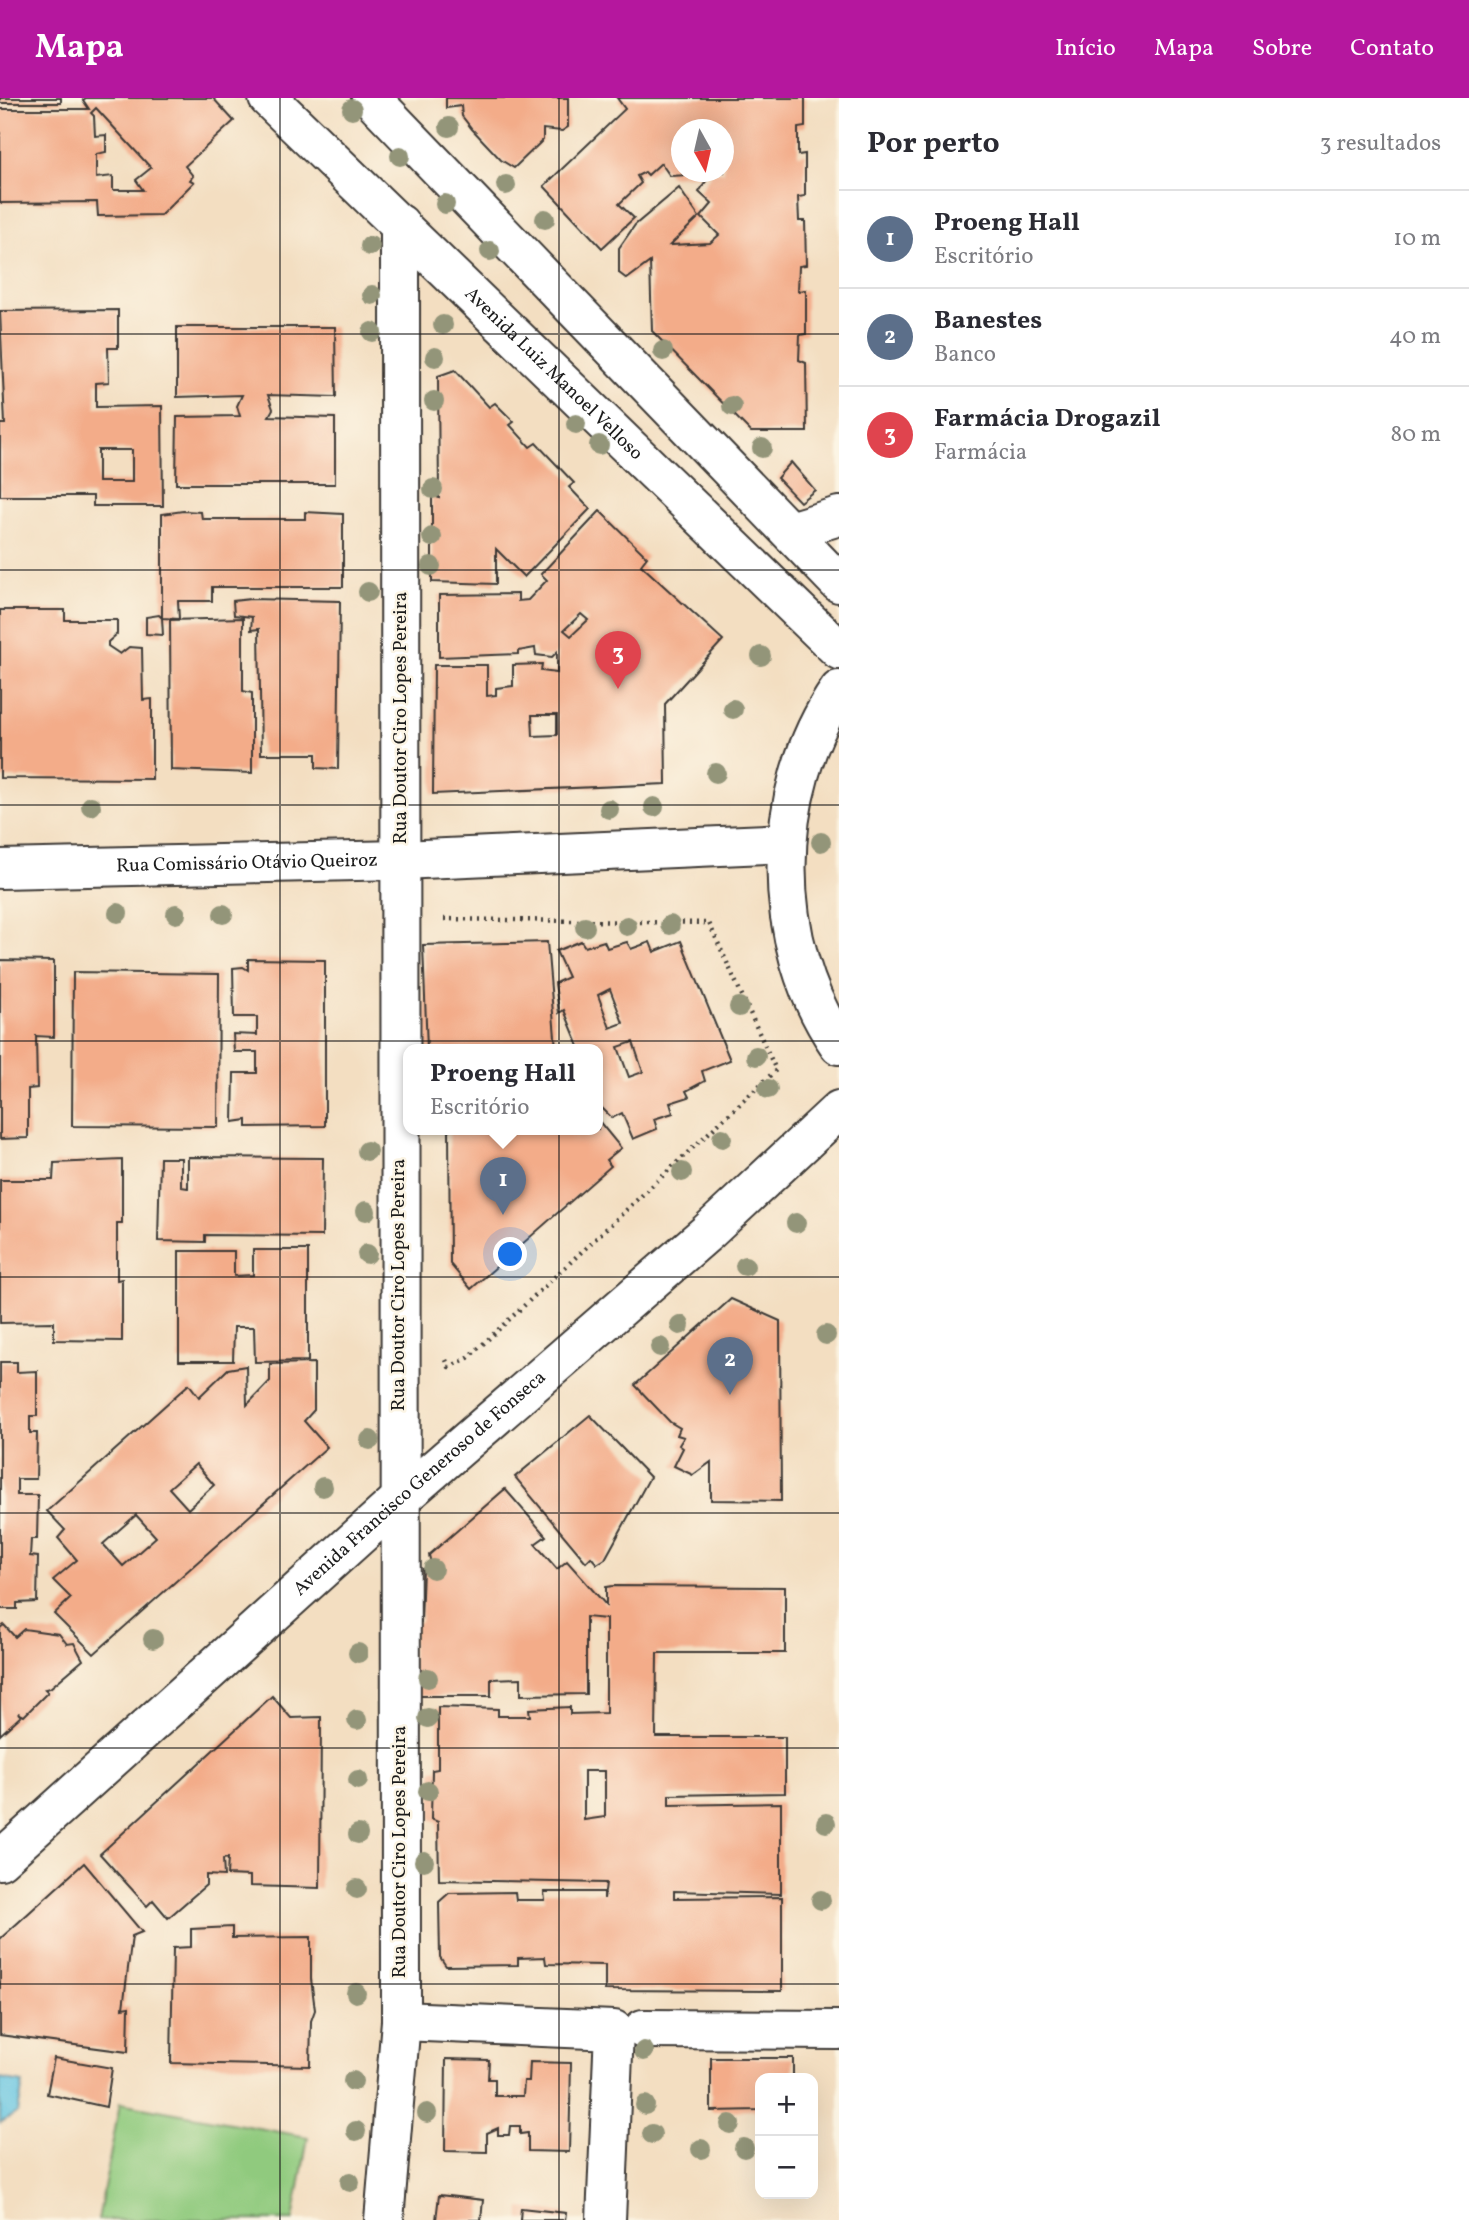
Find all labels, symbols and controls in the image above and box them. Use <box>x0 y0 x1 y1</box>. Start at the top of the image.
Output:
text: Mapa <box>35 26 124 72</box>
text: Início <box>1055 32 1116 66</box>
text: Mapa <box>1154 32 1214 66</box>
text: Sobre <box>1252 32 1312 66</box>
text: Contato <box>1350 32 1434 66</box>
north arrow <box>671 119 734 182</box>
text: Por perto <box>867 123 1000 165</box>
text: 3 resultados <box>1320 128 1441 160</box>
text: Proeng Hall <box>934 205 1080 241</box>
text: 1 <box>885 223 895 255</box>
text: 10 m <box>1393 223 1441 255</box>
text: Escritório <box>934 241 1033 273</box>
street label: Avenida Luiz Manoel Velloso <box>458 281 648 466</box>
text: Banestes <box>934 303 1042 339</box>
text: 2 <box>884 321 896 353</box>
text: 40 m <box>1389 321 1441 353</box>
text: Banco <box>934 339 996 371</box>
text: Farmácia Drogazil <box>934 401 1161 437</box>
text: 3 <box>884 419 896 451</box>
text: 80 m <box>1391 419 1441 451</box>
text: Farmácia <box>934 437 1027 469</box>
street label: Rua Doutor Ciro Lopes Pereira <box>388 592 414 844</box>
pin: 3 <box>595 631 641 689</box>
street label: Rua Comissário Otávio Queiroz <box>116 848 378 879</box>
popup <box>403 1044 603 1135</box>
text: Proeng Hall <box>430 1056 576 1092</box>
text: Escritório <box>430 1092 529 1124</box>
pin: 1 <box>480 1157 526 1215</box>
street label: Rua Doutor Ciro Lopes Pereira <box>386 1159 412 1411</box>
your location <box>493 1237 527 1271</box>
pin: 2 <box>707 1337 753 1395</box>
street label: Avenida Francisco Generoso de Fonseca <box>288 1365 552 1602</box>
street label: Rua Doutor Ciro Lopes Pereira <box>387 1726 413 1978</box>
map controls <box>755 2073 818 2199</box>
button: + <box>755 2073 818 2136</box>
button: − <box>755 2136 818 2199</box>

